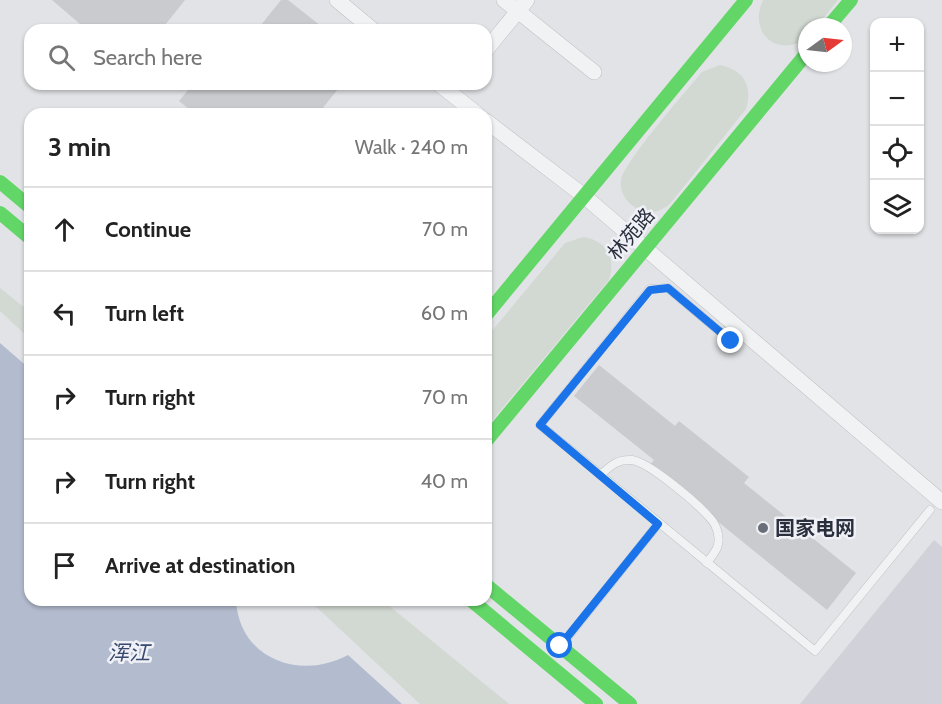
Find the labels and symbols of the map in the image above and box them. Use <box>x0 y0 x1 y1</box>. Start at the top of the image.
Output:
north arrow <box>798 18 852 72</box>
street label: 林苑路 <box>603 203 659 265</box>
route end <box>717 327 743 353</box>
place label: 国家电网 <box>775 516 855 540</box>
marker: 国家电网 <box>756 521 770 535</box>
route start <box>546 632 572 658</box>
water label: 浑江 <box>108 640 152 665</box>

